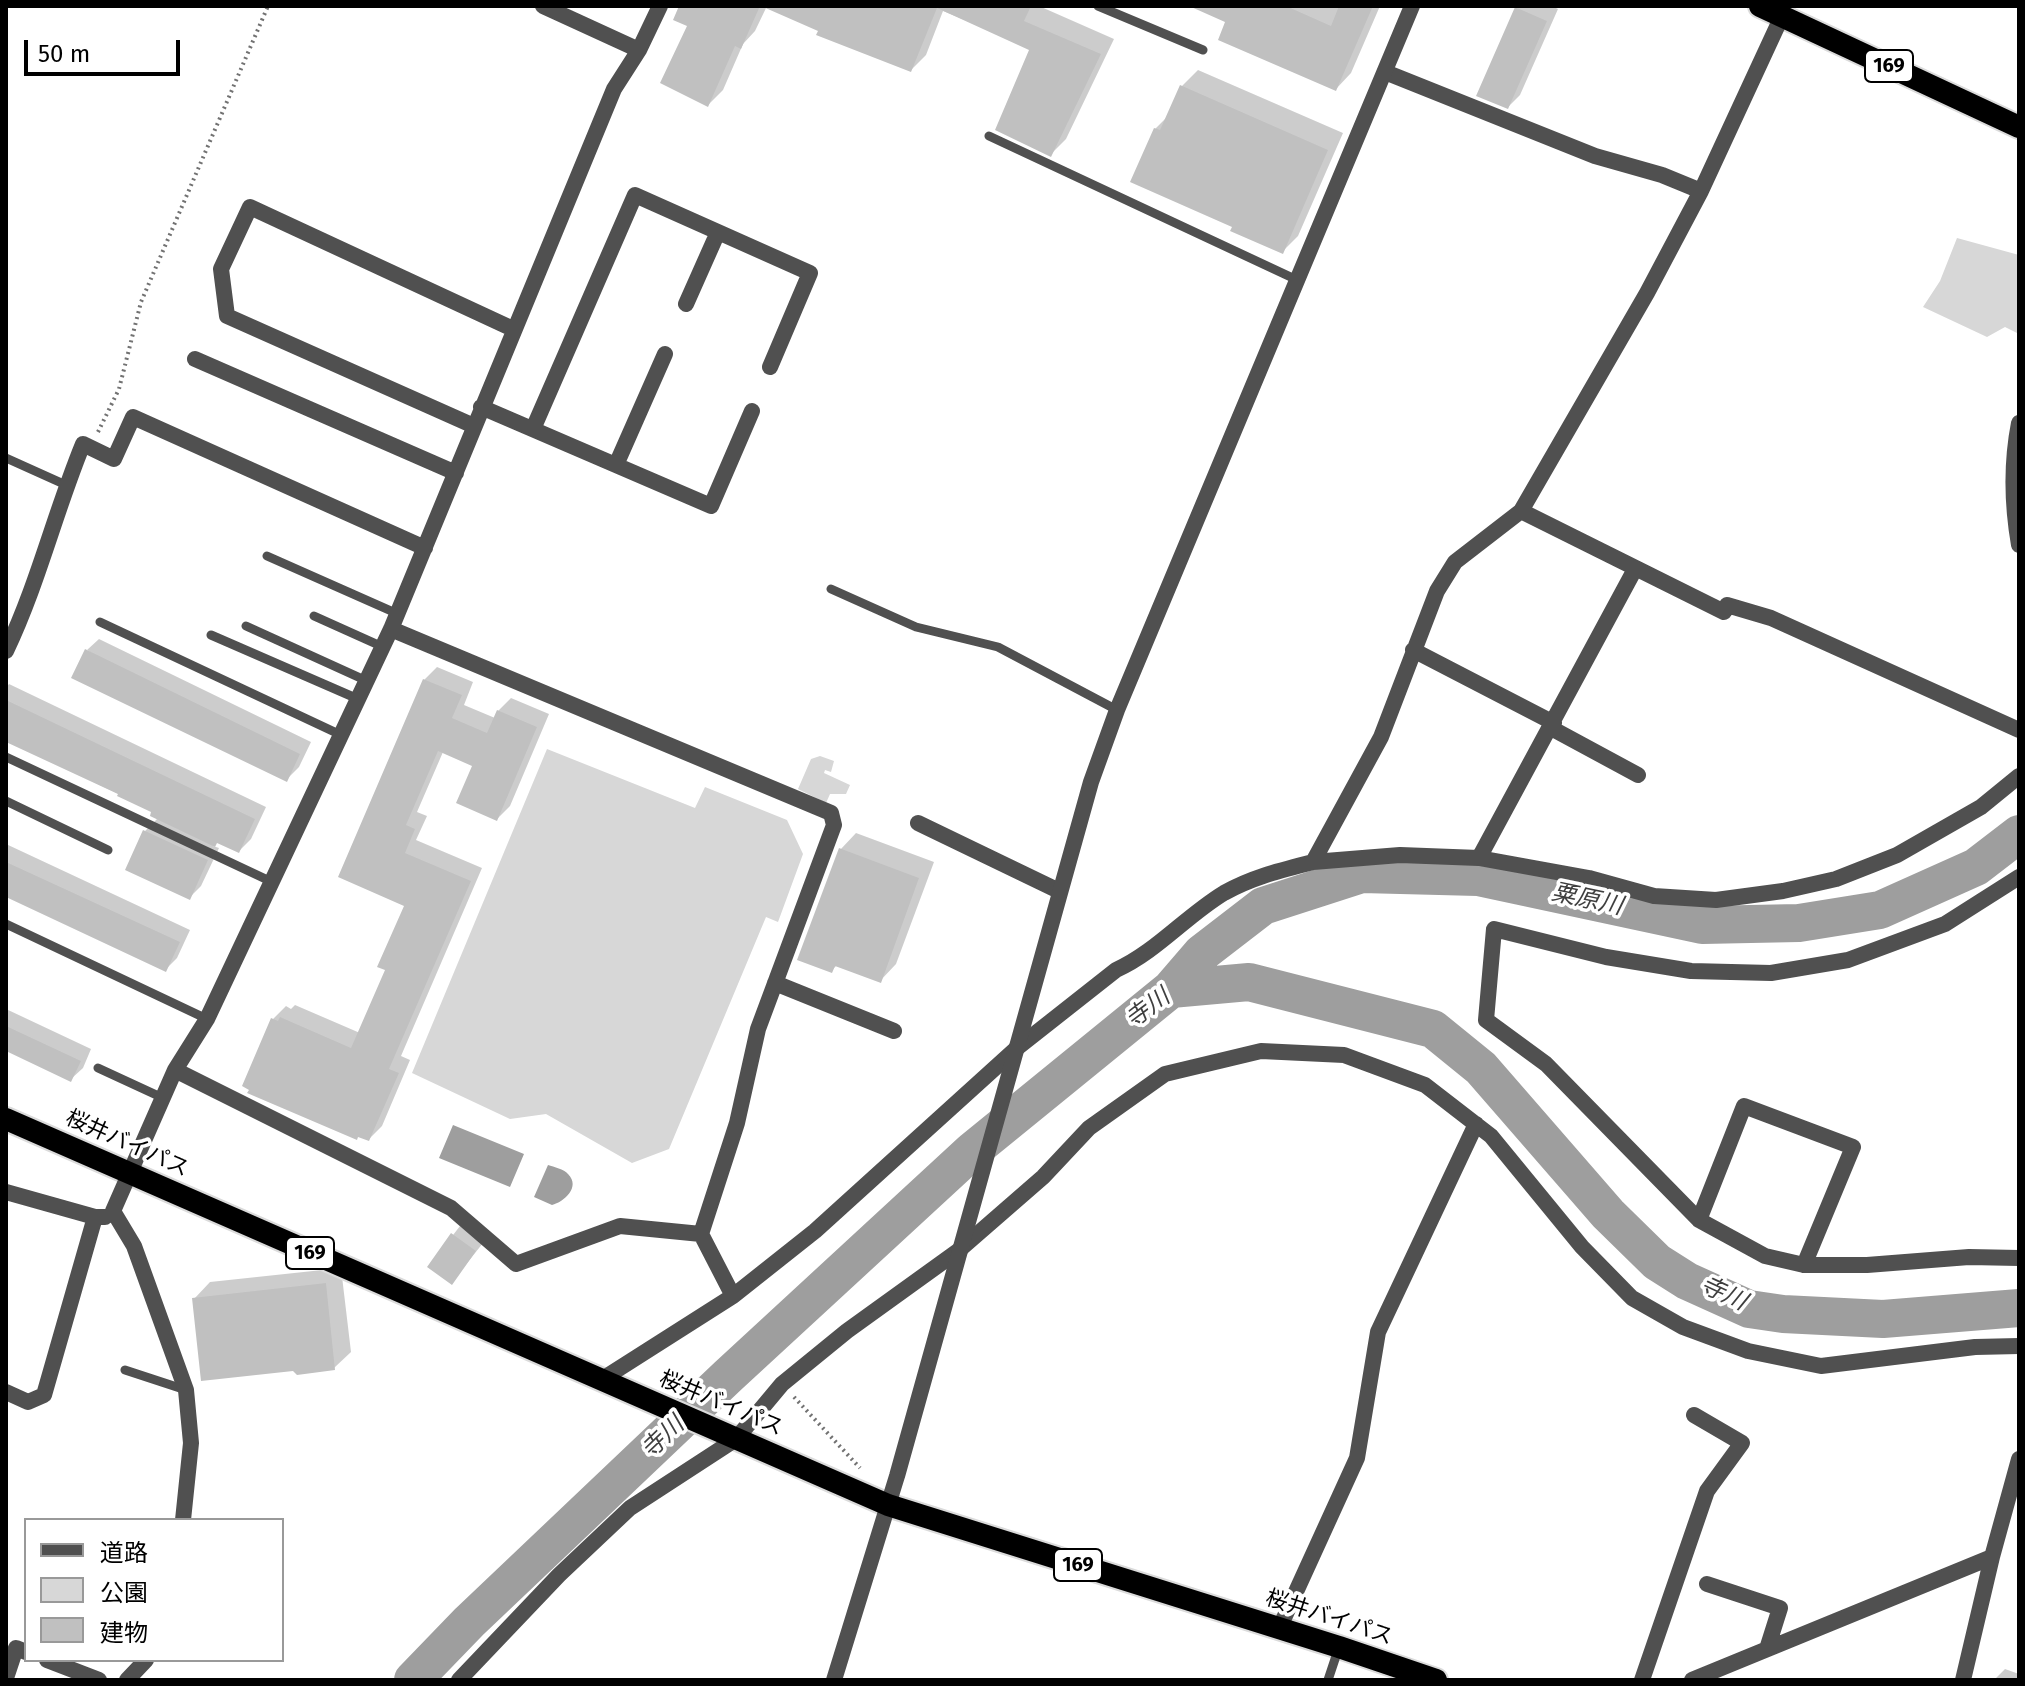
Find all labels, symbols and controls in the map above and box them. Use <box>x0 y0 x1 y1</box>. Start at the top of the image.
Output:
scale bar <box>28 24 184 74</box>
text: 50 m <box>38 40 90 68</box>
road number: 169 <box>1865 50 1913 82</box>
water label: 粟原川 <box>1549 878 1625 922</box>
water label: 寺川 <box>1120 983 1176 1035</box>
street label: 桜井バイパス <box>61 1105 193 1183</box>
road number: 169 <box>286 1237 334 1269</box>
water label: 寺川 <box>1695 1271 1751 1317</box>
street label: 桜井バイパス <box>655 1366 787 1442</box>
water label: 寺川 <box>636 1411 690 1465</box>
legend <box>24 1518 284 1662</box>
text: 道路 <box>100 1539 148 1567</box>
road number: 169 <box>1054 1549 1102 1581</box>
text: 公園 <box>100 1579 148 1607</box>
street label: 桜井バイパス <box>1262 1585 1396 1651</box>
text: 建物 <box>100 1619 148 1647</box>

